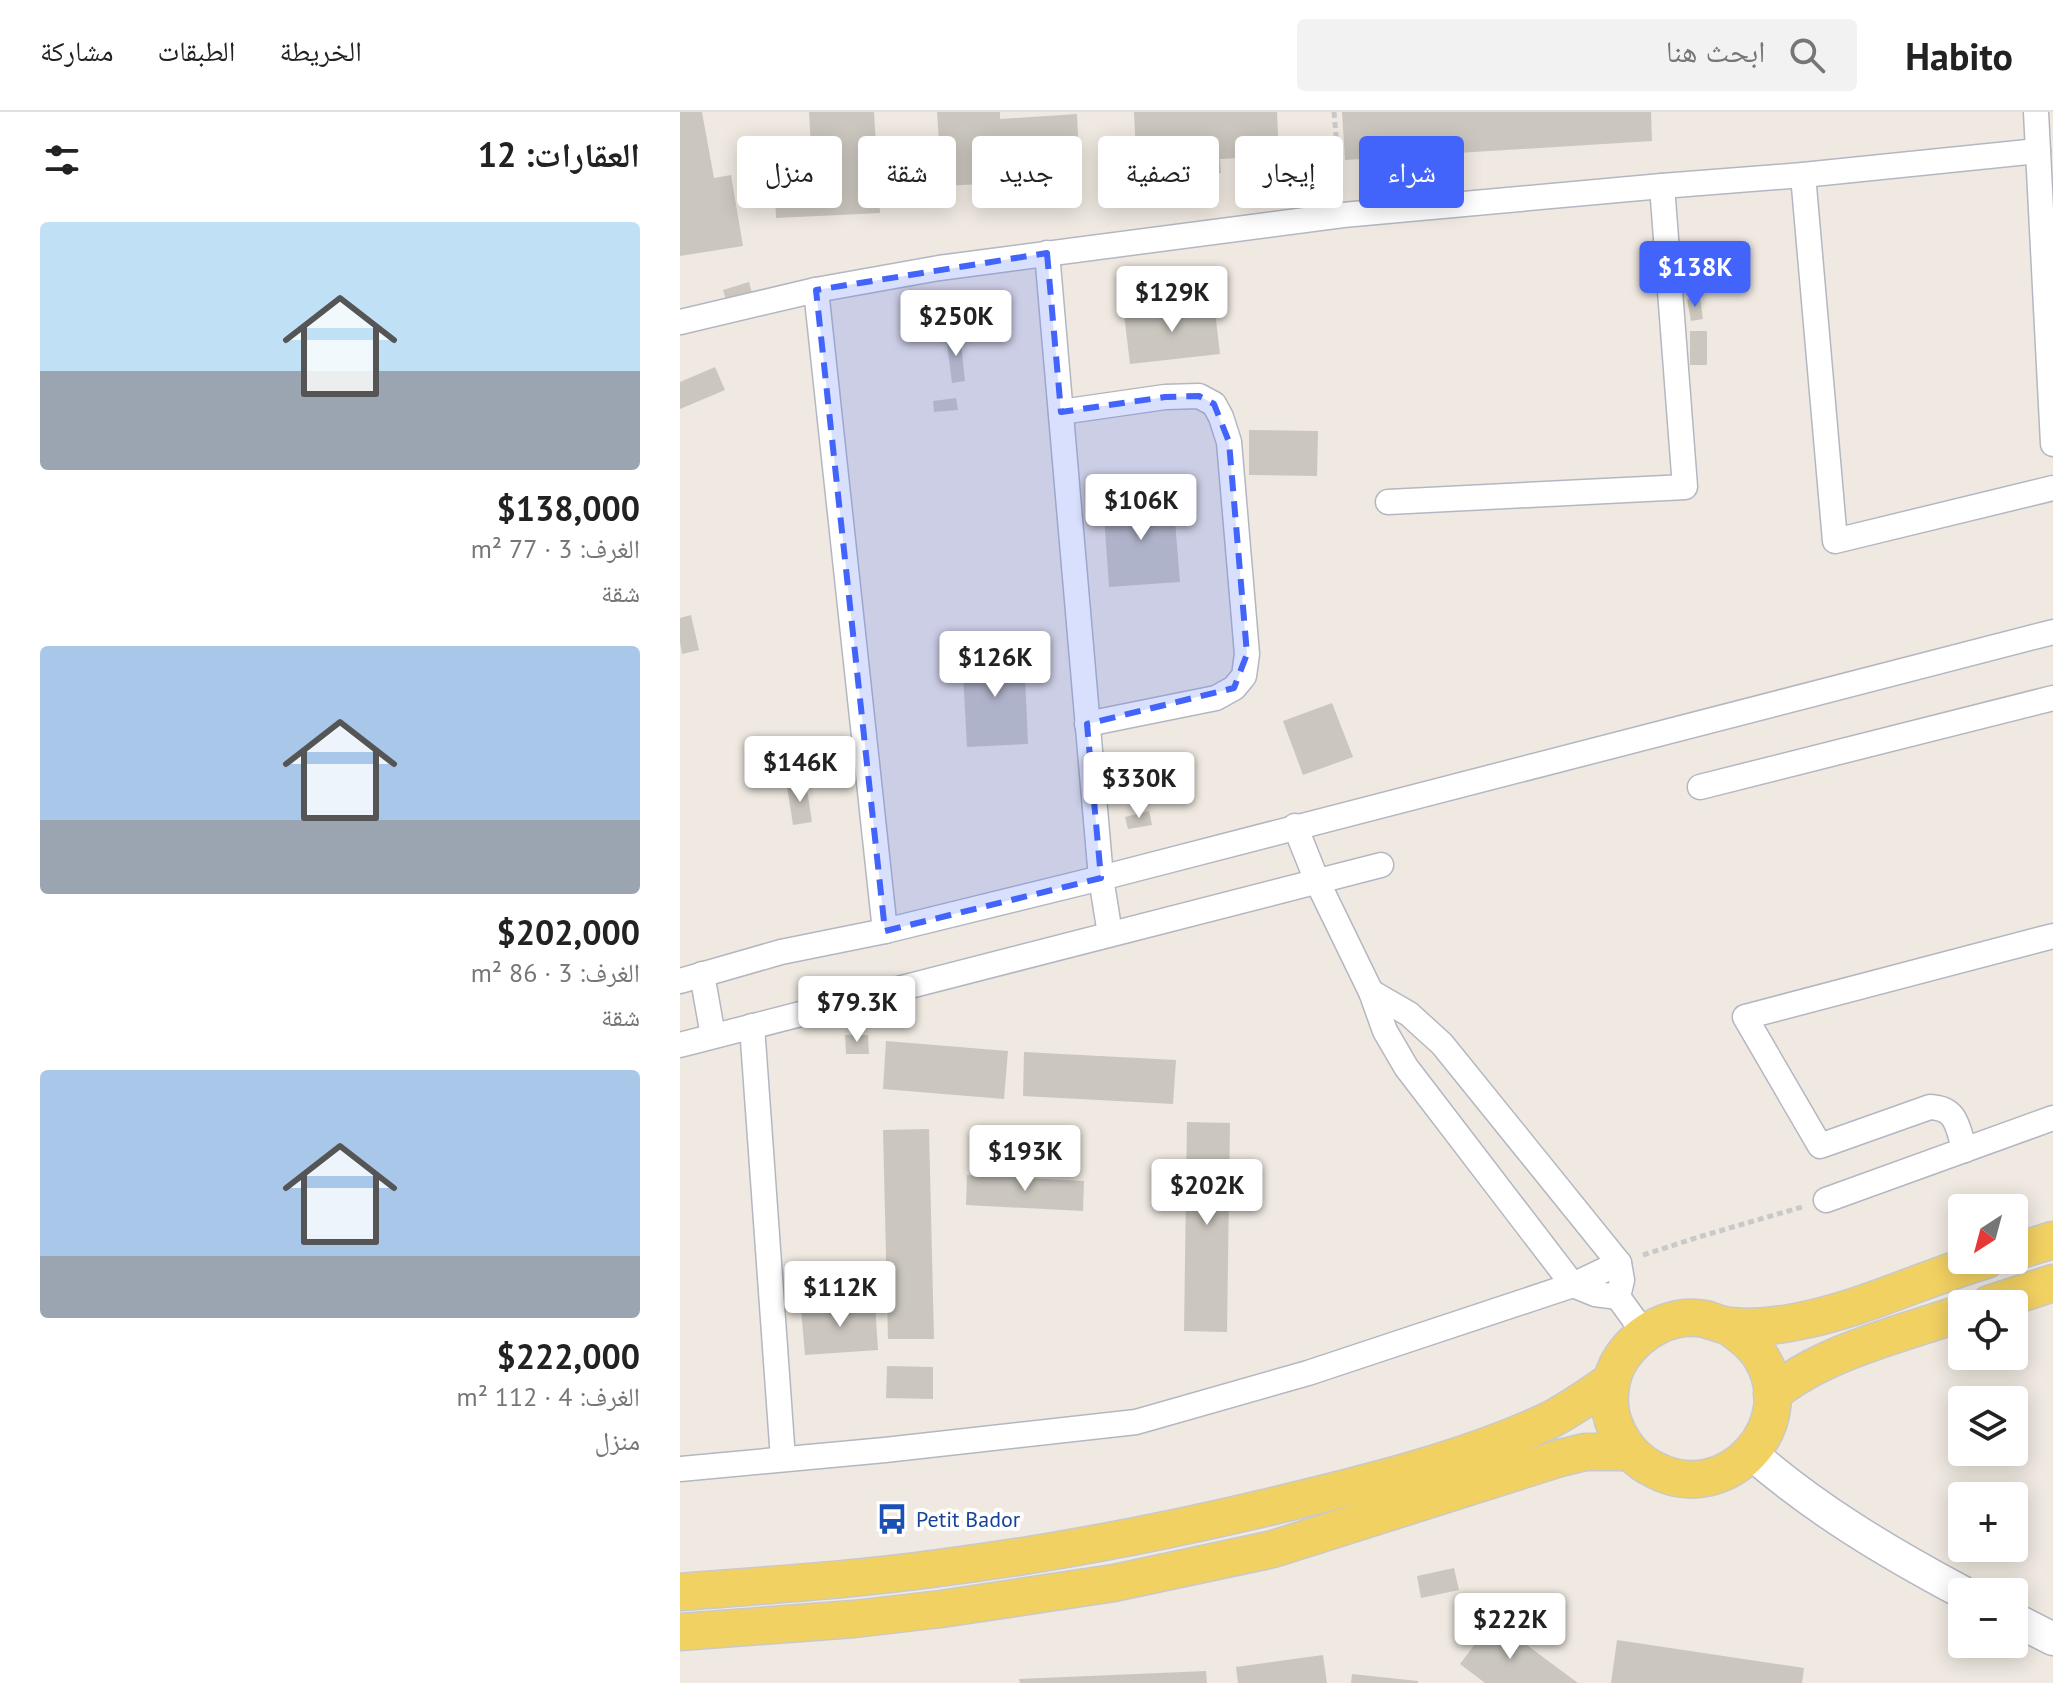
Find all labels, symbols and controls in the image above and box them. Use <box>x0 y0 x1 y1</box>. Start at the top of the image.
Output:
search box <box>1297 19 1857 91</box>
text: ابحث هنا <box>1666 31 1765 70</box>
text: Habito <box>1905 31 2013 80</box>
text: مشاركة <box>40 32 114 69</box>
text: الطبقات <box>158 32 235 69</box>
text: الخريطة <box>279 32 362 69</box>
icon: search <box>1785 33 1829 77</box>
text: العقارات: 12 <box>478 132 640 176</box>
chip: منزل <box>737 136 842 208</box>
chip: شقة <box>858 136 956 208</box>
chip: جديد <box>972 136 1082 208</box>
chip: تصفية <box>1098 136 1219 208</box>
chip: إيجار <box>1235 136 1343 208</box>
chip: شراء <box>1359 136 1464 208</box>
icon: filters <box>40 138 84 182</box>
pin: $138K <box>1639 241 1751 309</box>
text: $138K <box>1657 250 1733 283</box>
pin: $129K <box>1116 266 1228 334</box>
icon: home <box>268 274 412 418</box>
text: $129K <box>1134 275 1210 308</box>
pin: $250K <box>900 290 1012 358</box>
text: $250K <box>918 299 994 332</box>
pin: $106K <box>1085 474 1197 542</box>
text: $106K <box>1103 483 1179 516</box>
text: $138,000 <box>496 486 640 530</box>
text: الغرف: 3 · 77 m² <box>471 532 640 565</box>
text: شقة <box>601 576 640 609</box>
pin: $126K <box>939 631 1051 699</box>
text: $126K <box>957 640 1033 673</box>
icon: home <box>268 698 412 842</box>
pin: $146K <box>744 736 856 804</box>
text: $146K <box>762 745 838 778</box>
pin: $330K <box>1083 752 1195 820</box>
text: $330K <box>1101 761 1177 794</box>
text: $202,000 <box>496 910 640 954</box>
text: الغرف: 3 · 86 m² <box>471 956 640 989</box>
pin: $79.3K <box>792 976 922 1044</box>
text: $79.3K <box>816 985 898 1018</box>
text: شقة <box>601 1000 640 1033</box>
icon: home <box>268 1122 412 1266</box>
pin: $193K <box>969 1125 1081 1193</box>
text: $193K <box>987 1134 1063 1167</box>
pin: $202K <box>1151 1159 1263 1227</box>
text: $202K <box>1169 1168 1245 1201</box>
north arrow <box>1948 1194 2028 1274</box>
map controls <box>1948 1194 2028 1658</box>
pin: $112K <box>784 1261 896 1329</box>
text: $112K <box>802 1270 878 1303</box>
button: locate <box>1948 1290 2028 1370</box>
text: $222,000 <box>496 1334 640 1378</box>
text: الغرف: 4 · 112 m² <box>457 1380 640 1413</box>
button: layers <box>1948 1386 2028 1466</box>
text: منزل <box>595 1424 640 1457</box>
button: + <box>1948 1482 2028 1562</box>
bus stop icon: Petit Bador <box>875 1502 909 1536</box>
place label: Petit Bador <box>916 1505 1021 1533</box>
button: − <box>1948 1578 2028 1658</box>
pin: $222K <box>1454 1593 1566 1661</box>
text: $222K <box>1472 1602 1548 1635</box>

